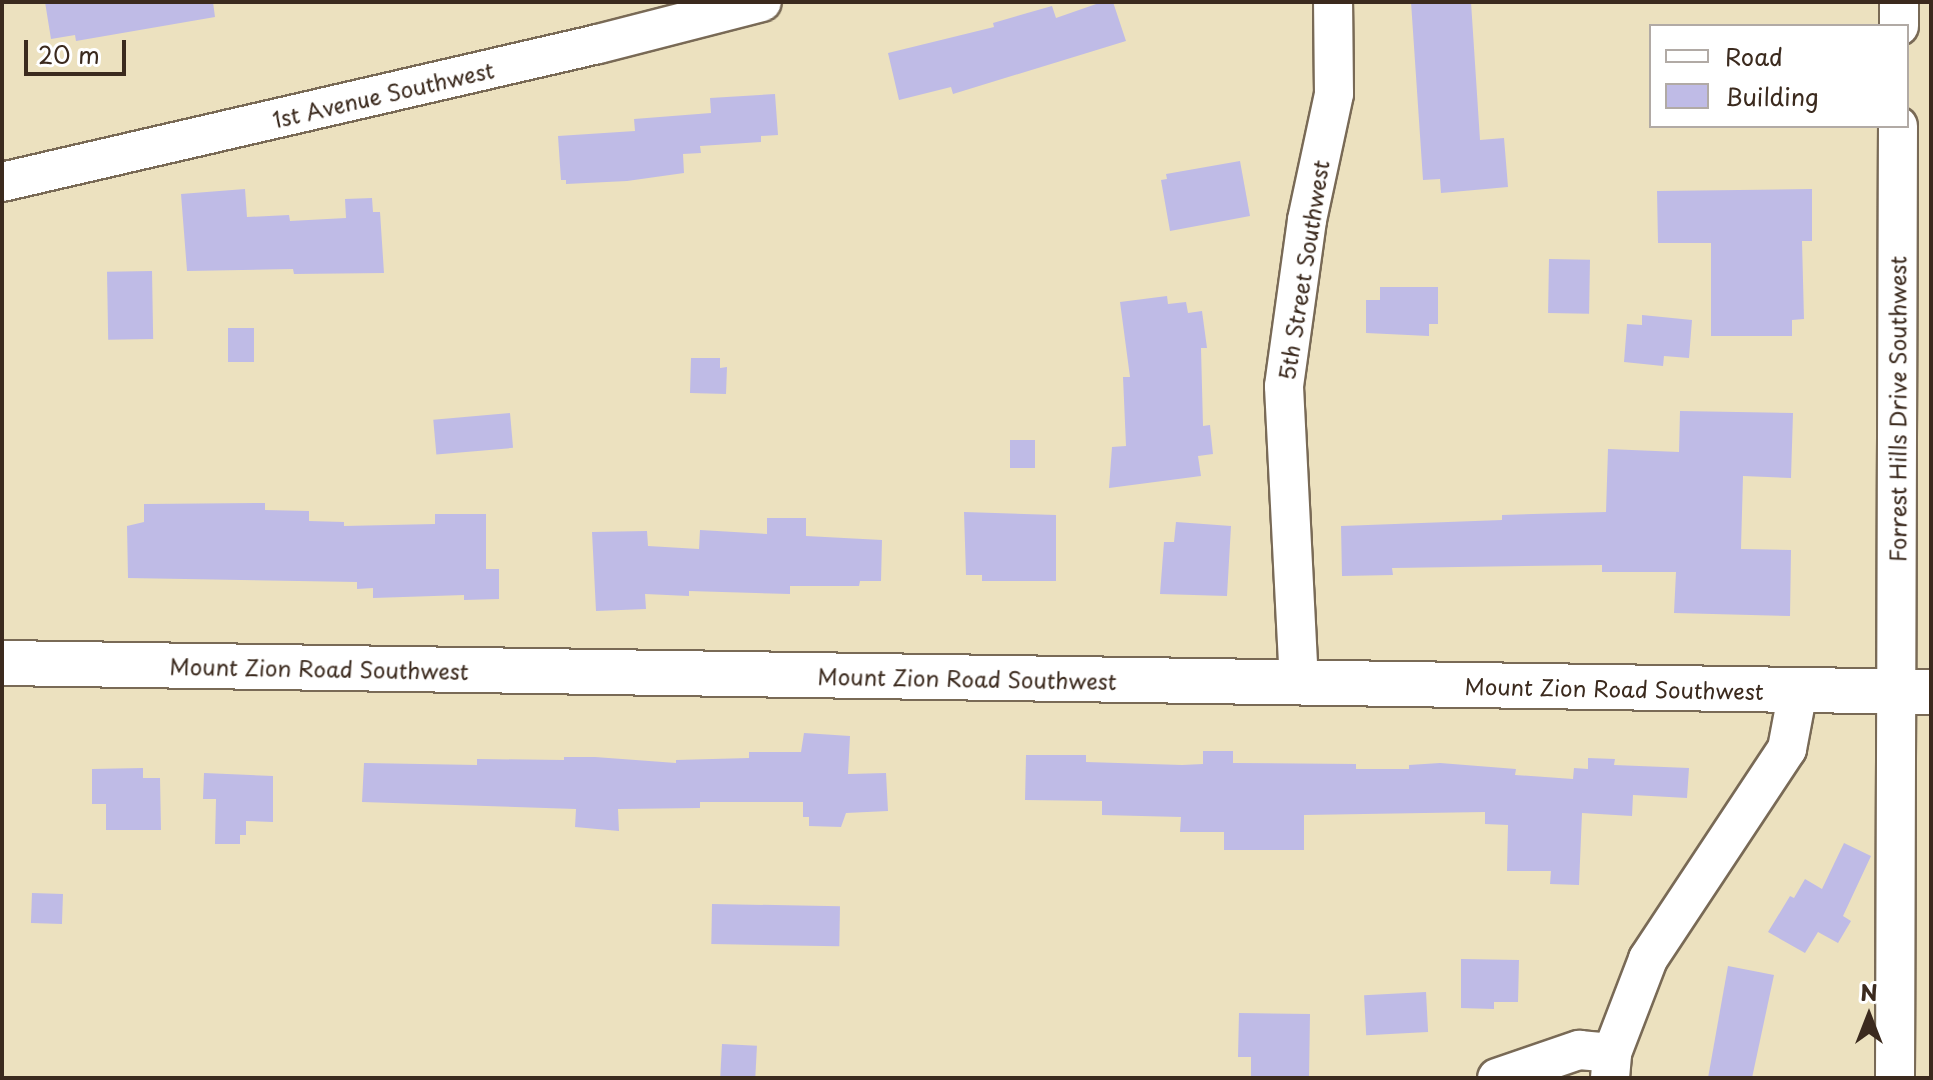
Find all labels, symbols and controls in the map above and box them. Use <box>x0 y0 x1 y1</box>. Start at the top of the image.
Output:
scale bar <box>28 24 130 74</box>
legend <box>1649 24 1909 128</box>
text: 20 m <box>38 36 100 72</box>
text: Road <box>1725 38 1783 74</box>
street label: 1st Avenue Southwest <box>269 55 497 133</box>
text: Building <box>1725 78 1819 114</box>
street label: 5th Street Southwest <box>1272 157 1334 383</box>
street label: Forrest Hills Drive Southwest <box>1884 255 1910 563</box>
street label: Mount Zion Road Southwest <box>170 652 468 684</box>
street label: Mount Zion Road Southwest <box>818 662 1116 694</box>
street label: Mount Zion Road Southwest <box>1465 672 1763 704</box>
text: N <box>1860 975 1878 1008</box>
north arrow <box>1829 976 1909 1056</box>

